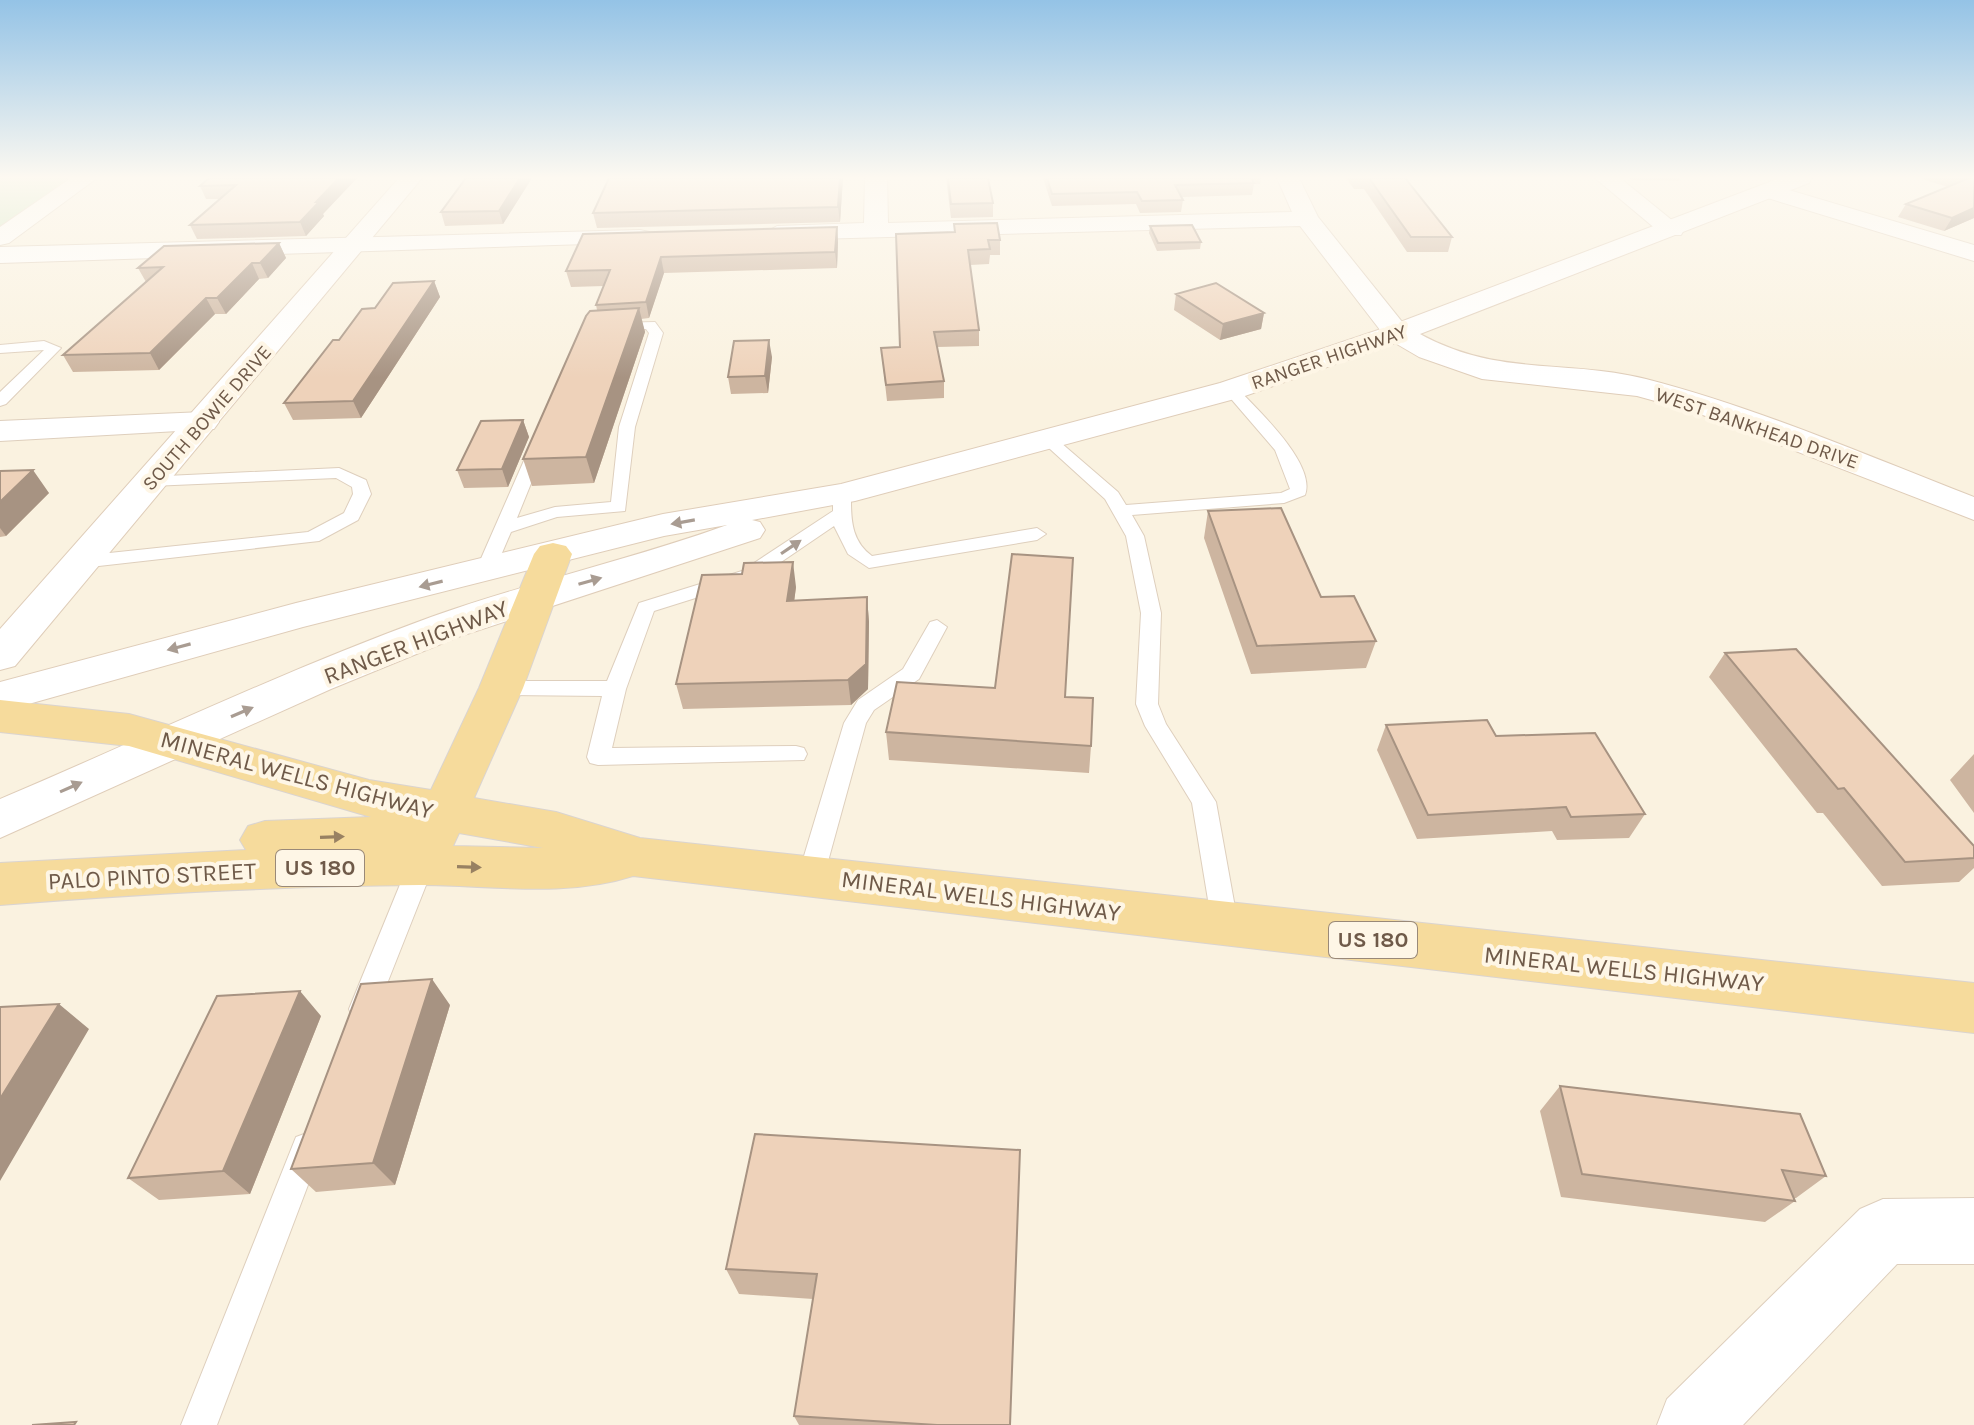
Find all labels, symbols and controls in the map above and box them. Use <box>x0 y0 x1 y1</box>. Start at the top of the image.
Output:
street label: RANGER HIGHWAY <box>1248 320 1410 394</box>
street label: SOUTH BOWIE DRIVE <box>138 341 276 495</box>
street label: WEST BANKHEAD DRIVE <box>1652 382 1862 474</box>
one-way arrow <box>670 516 695 528</box>
one-way arrow <box>780 540 802 555</box>
one-way arrow <box>578 574 602 587</box>
one-way arrow <box>418 578 443 590</box>
street label: RANGER HIGHWAY <box>320 594 512 690</box>
one-way arrow <box>166 642 191 654</box>
one-way arrow <box>230 706 254 719</box>
street label: MINERAL WELLS HIGHWAY <box>158 725 436 825</box>
one-way arrow <box>59 780 83 793</box>
one-way arrow <box>320 830 345 843</box>
road number: US 180 <box>276 850 364 886</box>
street label: PALO PINTO STREET <box>47 857 257 895</box>
one-way arrow <box>457 860 482 873</box>
street label: MINERAL WELLS HIGHWAY <box>840 865 1122 927</box>
road number: US 180 <box>1329 922 1417 958</box>
street label: MINERAL WELLS HIGHWAY <box>1483 940 1765 998</box>

